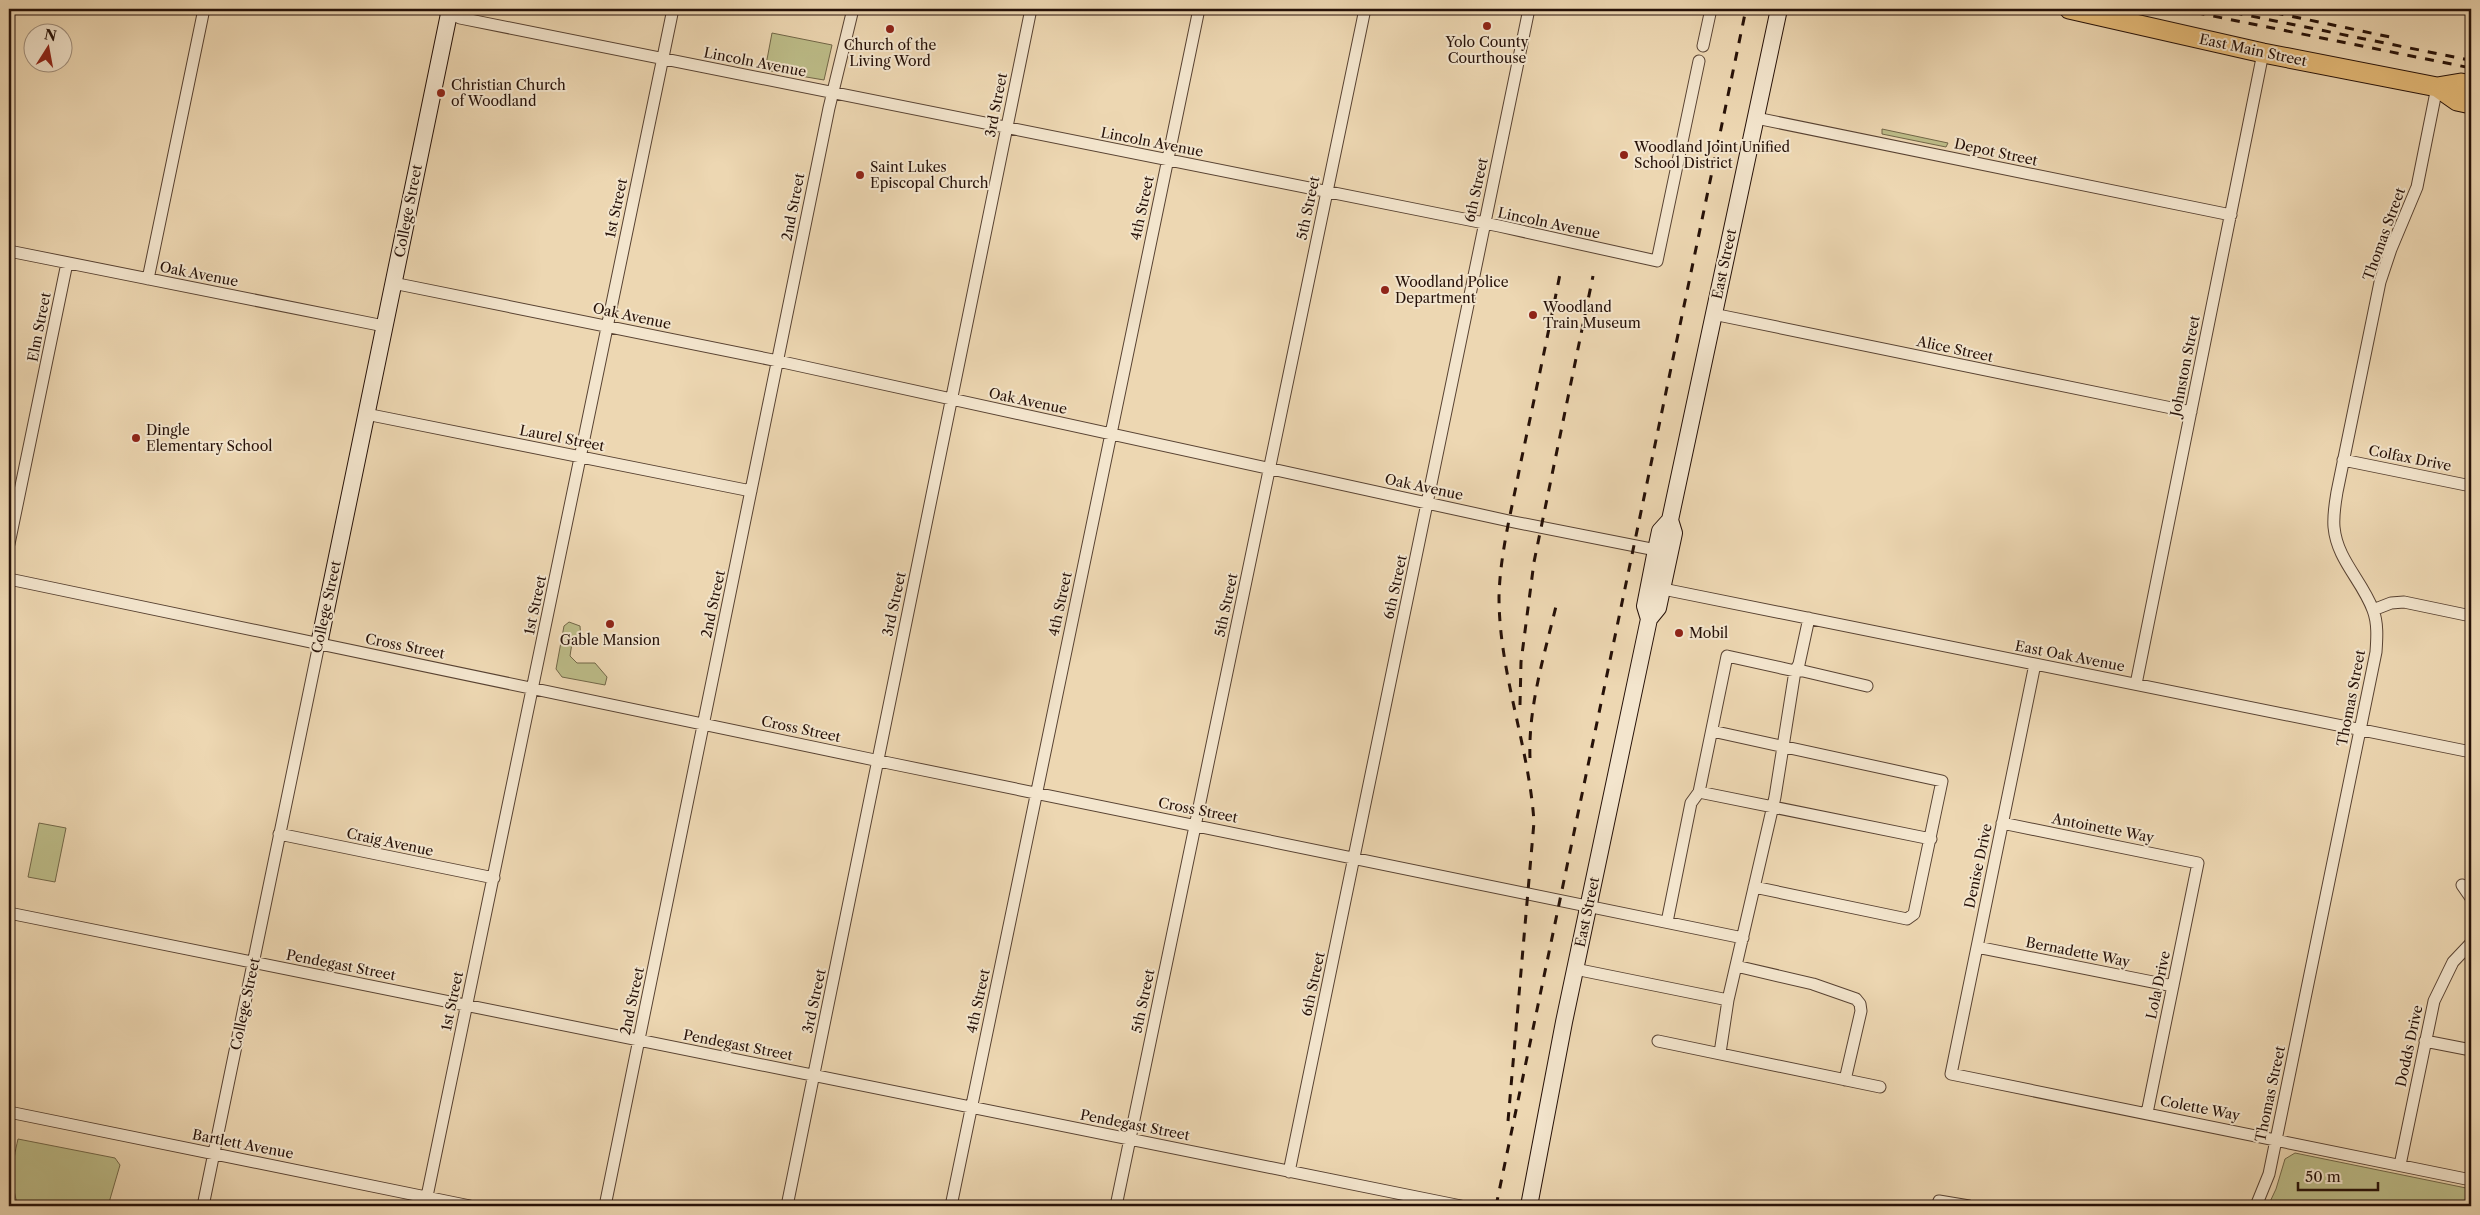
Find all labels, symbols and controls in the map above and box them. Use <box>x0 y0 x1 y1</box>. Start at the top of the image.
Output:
marker: Yolo County Courthouse <box>1481 20 1493 32</box>
north arrow <box>22 22 72 72</box>
marker: Church of the Living Word <box>884 23 896 35</box>
text: N <box>43 25 58 45</box>
street label: East Main Street <box>2198 30 2309 70</box>
place label: Yolo County Courthouse <box>1445 33 1529 67</box>
place label: Church of the Living Word <box>844 36 936 70</box>
street label: Lincoln Avenue <box>702 43 808 81</box>
street label: 3rd Street <box>981 71 1011 139</box>
place label: Christian Church of Woodland <box>451 76 566 110</box>
marker: Christian Church of Woodland <box>435 87 447 99</box>
street label: Lincoln Avenue <box>1099 123 1205 161</box>
street label: Depot Street <box>1953 134 2039 170</box>
place label: Woodland Joint Unified School District <box>1633 138 1791 172</box>
marker: Woodland Joint Unified School District <box>1618 149 1630 161</box>
street label: 6th Street <box>1460 156 1492 224</box>
place label: Saint Lukes Episcopal Church <box>870 158 989 192</box>
street label: College Street <box>390 163 426 259</box>
marker: Saint Lukes Episcopal Church <box>854 169 866 181</box>
street label: 2nd Street <box>778 171 808 242</box>
street label: 4th Street <box>1126 174 1158 242</box>
street label: 5th Street <box>1292 174 1324 242</box>
street label: 1st Street <box>601 177 631 239</box>
street label: Thomas Street <box>2359 185 2409 283</box>
street label: Lincoln Avenue <box>1496 203 1602 243</box>
street label: East Street <box>1708 227 1740 301</box>
street label: Oak Avenue <box>158 258 240 290</box>
place label: Woodland Police Department <box>1394 273 1509 307</box>
marker: Woodland Police Department <box>1379 284 1391 296</box>
street label: Elm Street <box>23 291 55 363</box>
place label: Woodland Train Museum <box>1542 298 1641 332</box>
street label: Oak Avenue <box>591 299 673 333</box>
marker: Woodland Train Museum <box>1527 309 1539 321</box>
street label: Johnston Street <box>2166 314 2204 420</box>
street label: Alice Street <box>1914 332 1995 366</box>
street label: Oak Avenue <box>987 384 1069 418</box>
place label: Dingle Elementary School <box>146 421 272 455</box>
street label: Laurel Street <box>518 421 606 455</box>
marker: Dingle Elementary School <box>130 432 142 444</box>
street label: Colfax Drive <box>2367 441 2453 475</box>
street label: Oak Avenue <box>1383 470 1465 504</box>
street label: 6th Street <box>1379 553 1411 621</box>
street label: College Street <box>307 559 345 655</box>
street label: 2nd Street <box>697 568 729 639</box>
street label: 3rd Street <box>878 570 910 638</box>
street label: 4th Street <box>1044 570 1076 638</box>
street label: 5th Street <box>1210 571 1242 639</box>
street label: 1st Street <box>520 574 550 636</box>
marker: Gable Mansion <box>604 618 616 630</box>
place label: Mobil <box>1689 624 1728 642</box>
marker: Mobil <box>1673 627 1685 639</box>
street label: Cross Street <box>364 629 446 663</box>
place label: Gable Mansion <box>560 631 661 649</box>
street label: East Oak Avenue <box>2014 637 2127 676</box>
street label: Thomas Street <box>2333 648 2369 748</box>
street label: Cross Street <box>760 712 842 746</box>
street label: Cross Street <box>1157 793 1239 827</box>
street label: Antoinette Way <box>2050 809 2156 847</box>
street label: Denise Drive <box>1960 822 1996 910</box>
street label: Craig Avenue <box>345 824 435 860</box>
street label: East Street <box>1571 875 1603 949</box>
street label: Bernadette Way <box>2024 933 2132 971</box>
street label: Pendegast Street <box>285 946 397 984</box>
street label: Lola Drive <box>2142 949 2174 1021</box>
street label: 6th Street <box>1297 950 1329 1018</box>
street label: College Street <box>226 956 264 1052</box>
street label: 2nd Street <box>616 965 648 1036</box>
street label: 3rd Street <box>798 967 830 1035</box>
street label: 4th Street <box>962 967 994 1035</box>
street label: 5th Street <box>1127 967 1159 1035</box>
street label: 1st Street <box>437 970 467 1032</box>
street label: Dodds Drive <box>2392 1003 2426 1089</box>
street label: Pendegast Street <box>682 1026 794 1064</box>
street label: Thomas Street <box>2251 1044 2289 1144</box>
street label: Colette Way <box>2158 1091 2242 1125</box>
street label: Pendegast Street <box>1079 1106 1191 1144</box>
street label: Bartlett Avenue <box>191 1125 295 1163</box>
scale bar <box>2298 1160 2378 1192</box>
text: 50 m <box>2305 1167 2341 1186</box>

